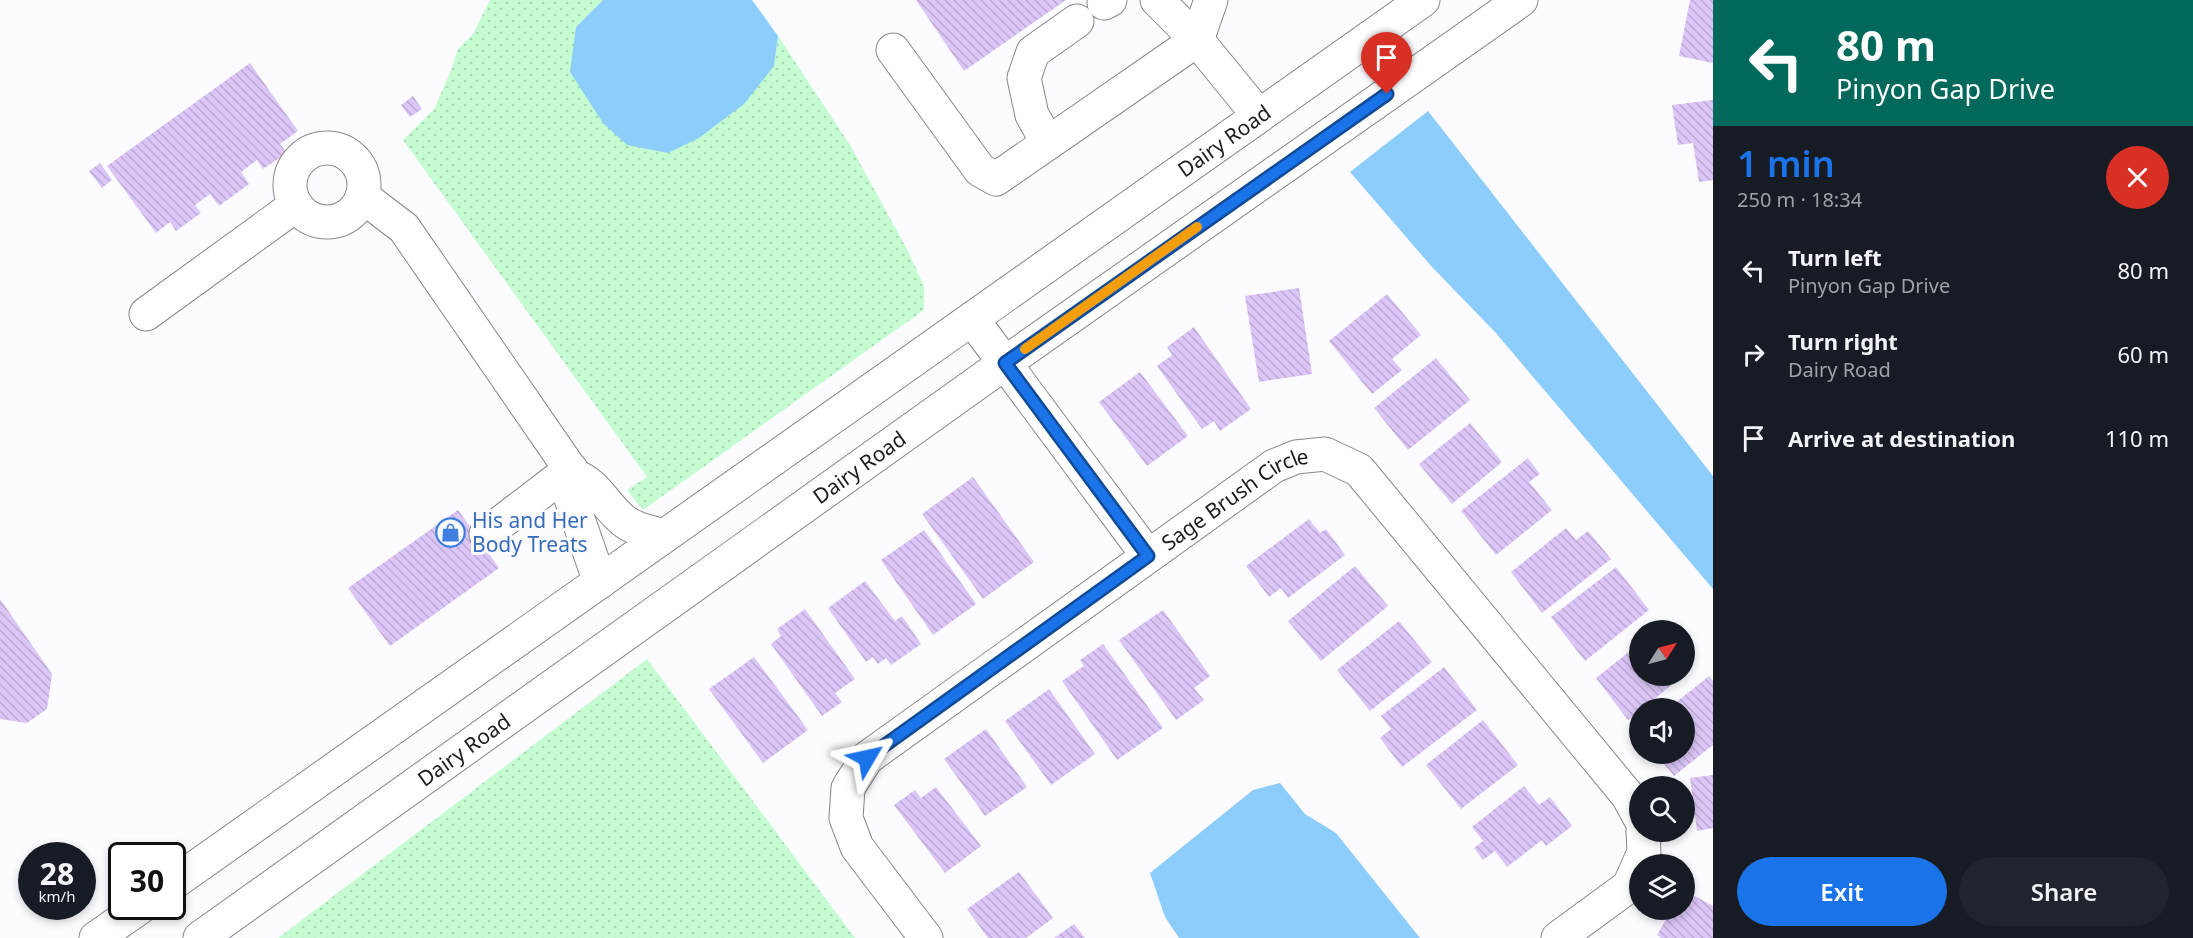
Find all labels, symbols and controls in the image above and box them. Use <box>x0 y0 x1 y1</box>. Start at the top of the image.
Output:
text: 80 m <box>1836 16 1936 73</box>
icon: left <box>1737 24 1815 102</box>
pin <box>1361 32 1412 94</box>
icon: arrive <box>1370 41 1403 74</box>
text: Pinyon Gap Drive <box>1836 70 2055 107</box>
street label: Dairy Road <box>1172 98 1276 183</box>
text: 1 min <box>1737 139 1835 188</box>
button: close <box>2106 146 2169 209</box>
text: 250 m · 18:34 <box>1737 186 1862 213</box>
text: Turn left <box>1788 242 1882 272</box>
icon: left <box>1737 254 1770 287</box>
text: 80 m <box>2118 255 2169 285</box>
text: Pinyon Gap Drive <box>1788 272 1950 299</box>
text: Turn right <box>1788 326 1898 356</box>
icon: right <box>1737 338 1770 371</box>
text: 60 m <box>2118 339 2169 369</box>
text: Dairy Road <box>1788 356 1891 383</box>
icon: arrive <box>1737 422 1770 455</box>
text: Arrive at destination <box>1788 423 2015 453</box>
text: 110 m <box>2105 423 2169 453</box>
street label: Dairy Road <box>807 424 911 510</box>
street label: Sage Brush Circle <box>1156 442 1310 556</box>
place label: His and Her Body Treats <box>472 506 588 558</box>
shop icon: His and Her Body Treats <box>435 516 467 548</box>
north arrow <box>1629 620 1695 686</box>
map controls <box>1629 620 1695 920</box>
button: sound <box>1629 698 1695 764</box>
street label: Dairy Road <box>412 707 516 792</box>
position arrow <box>835 726 899 790</box>
button: search <box>1629 776 1695 842</box>
speed limit sign: 30 <box>108 842 186 920</box>
text: 28 <box>40 853 74 894</box>
button: layers <box>1629 854 1695 920</box>
button: Exit <box>1737 857 1947 926</box>
button: Share <box>1959 857 2169 926</box>
text: km/h <box>39 886 75 906</box>

